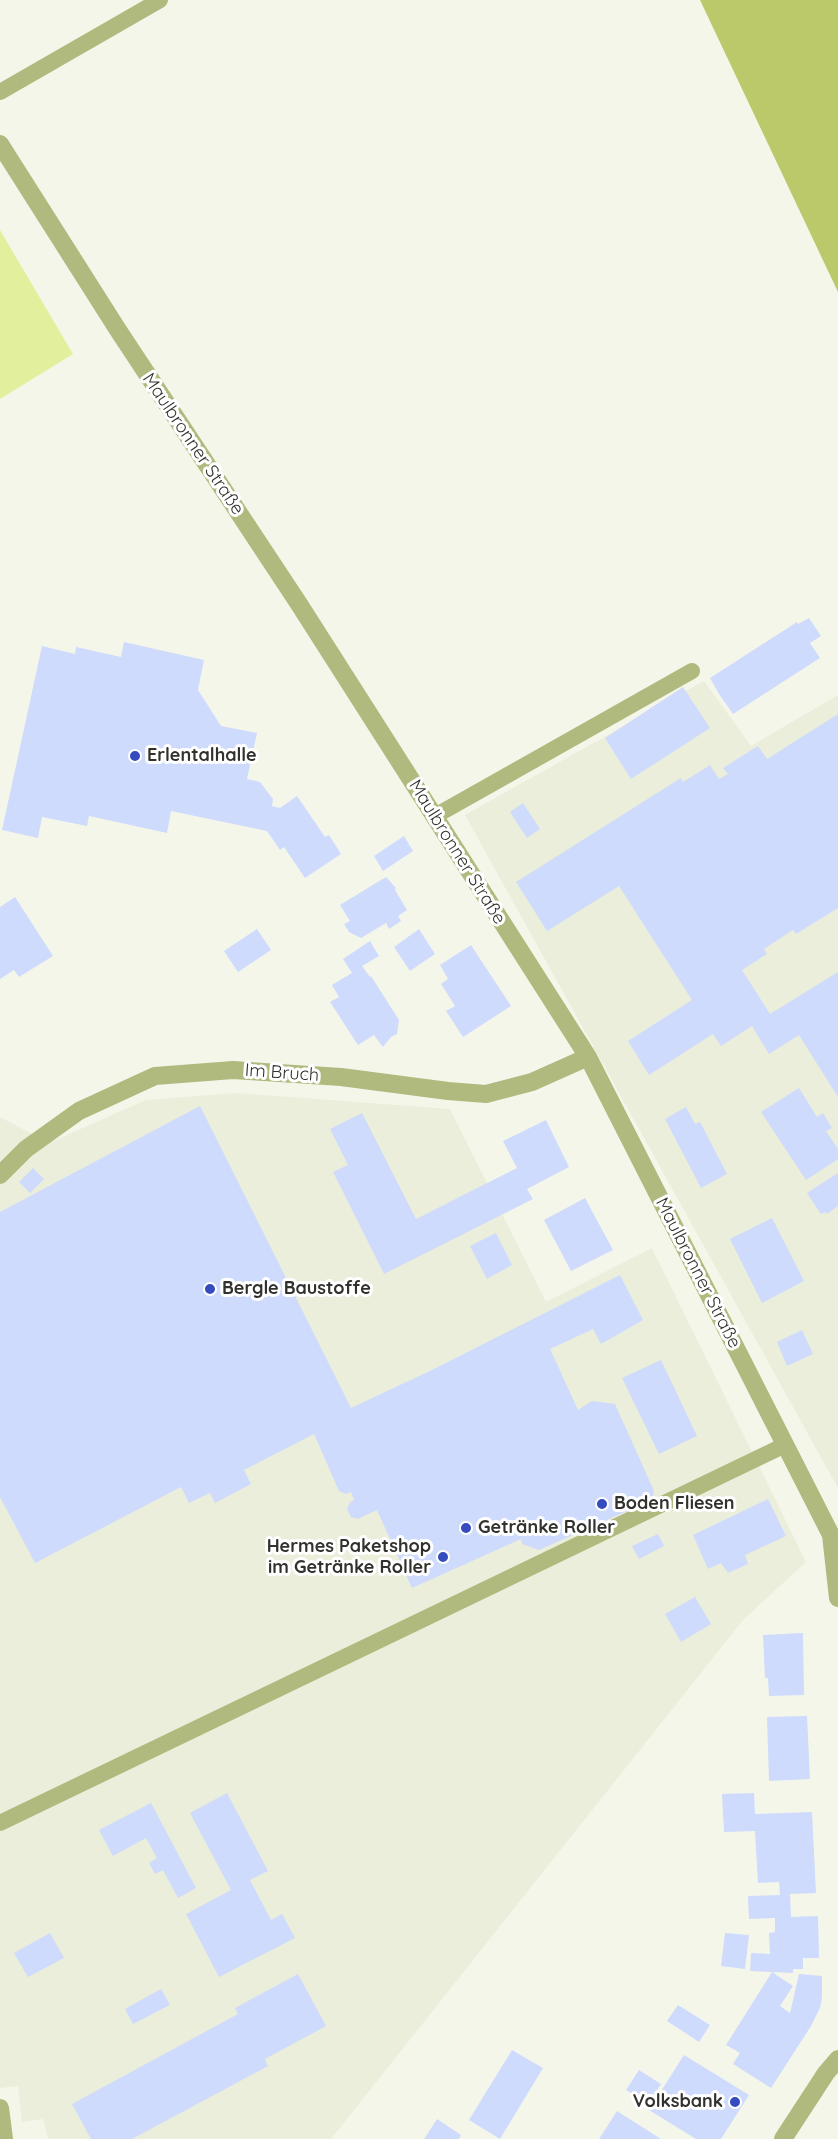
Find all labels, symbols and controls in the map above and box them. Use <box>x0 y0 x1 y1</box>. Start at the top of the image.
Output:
street label: Maulbronner Straße <box>138 369 248 519</box>
place label: Erlentalhalle <box>147 745 257 767</box>
marker: Erlentalhalle <box>128 749 142 763</box>
street label: Maulbronner Straße <box>404 776 510 928</box>
street label: Im Bruch <box>244 1060 320 1086</box>
street label: Maulbronner Straße <box>651 1194 745 1352</box>
place label: Bergle Baustoffe <box>222 1278 371 1300</box>
marker: Bergle Baustoffe <box>203 1282 217 1296</box>
place label: Boden Fliesen <box>614 1493 735 1515</box>
marker: Boden Fliesen <box>595 1497 609 1511</box>
place label: Getränke Roller <box>478 1517 615 1539</box>
marker: Getränke Roller <box>459 1521 473 1535</box>
place label: Hermes Paketshop im Getränke Roller <box>267 1536 431 1578</box>
marker: Hermes Paketshop im Getränke Roller <box>436 1550 450 1564</box>
place label: Volksbank <box>633 2091 723 2113</box>
marker: Volksbank <box>728 2095 742 2109</box>

